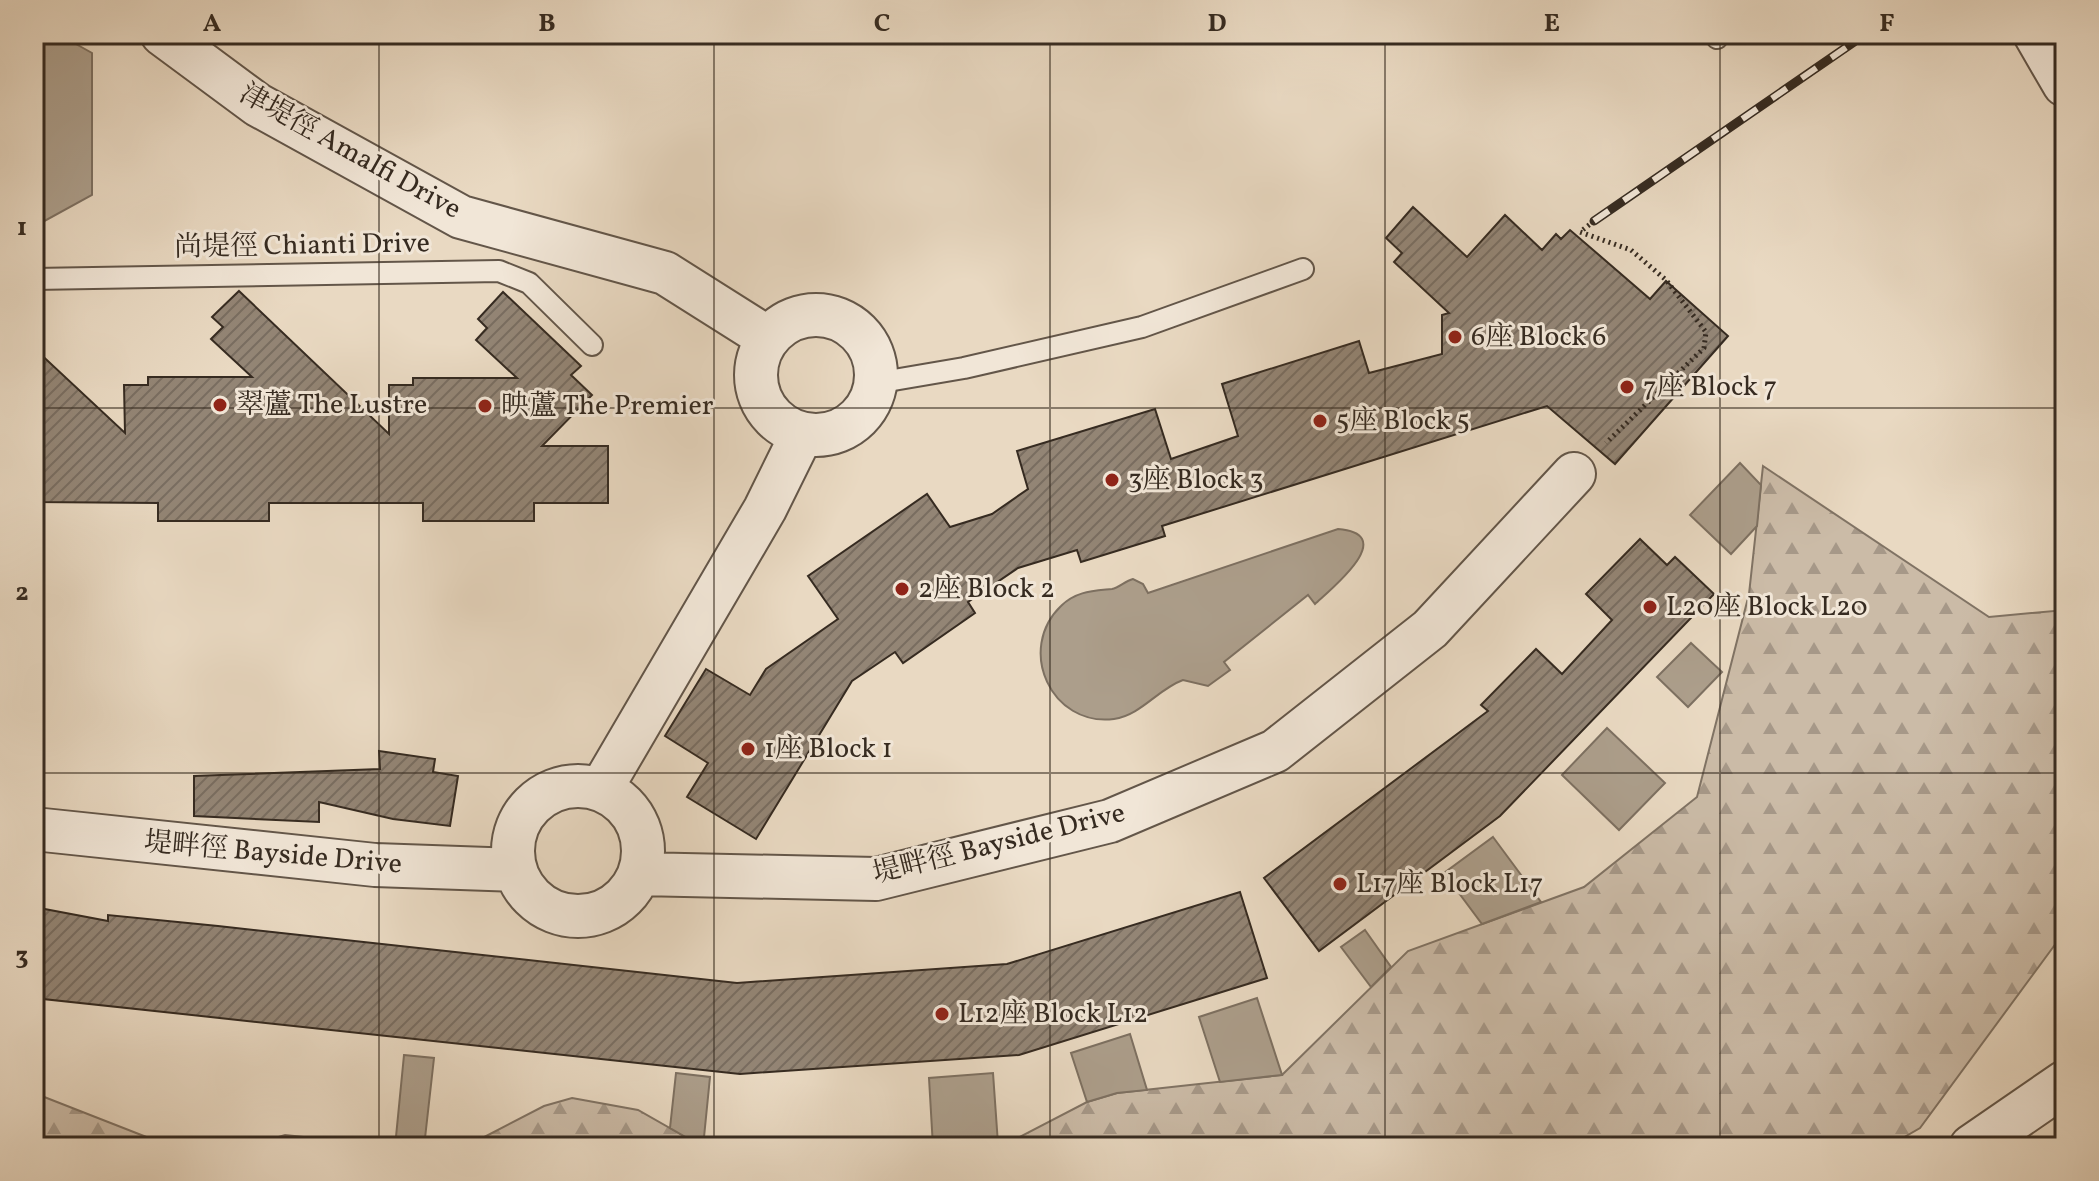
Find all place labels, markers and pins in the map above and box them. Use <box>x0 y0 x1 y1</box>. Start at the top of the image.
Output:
place label: 6座 Block 6 <box>1471 318 1606 357</box>
marker: 6座 Block 6 <box>1446 328 1464 346</box>
place label: 7座 Block 7 <box>1643 368 1777 407</box>
marker: 7座 Block 7 <box>1618 378 1636 396</box>
place label: 翠蘆 The Lustre <box>236 386 427 425</box>
place label: 映蘆 The Premier <box>501 387 714 426</box>
marker: 翠蘆 The Lustre <box>211 396 229 414</box>
marker: 映蘆 The Premier <box>476 397 494 415</box>
place label: 5座 Block 5 <box>1336 402 1470 441</box>
marker: 5座 Block 5 <box>1311 412 1329 430</box>
place label: 3座 Block 3 <box>1128 461 1264 500</box>
marker: 3座 Block 3 <box>1103 471 1121 489</box>
place label: 2座 Block 2 <box>918 570 1055 609</box>
marker: 2座 Block 2 <box>893 580 911 598</box>
place label: L20座 Block L20 <box>1666 588 1868 627</box>
marker: L20座 Block L20 <box>1641 598 1659 616</box>
place label: 1座 Block 1 <box>764 730 893 769</box>
marker: 1座 Block 1 <box>739 740 757 758</box>
place label: L17座 Block L17 <box>1356 865 1543 904</box>
marker: L17座 Block L17 <box>1331 875 1349 893</box>
place label: L12座 Block L12 <box>958 995 1148 1034</box>
marker: L12座 Block L12 <box>933 1005 951 1023</box>

